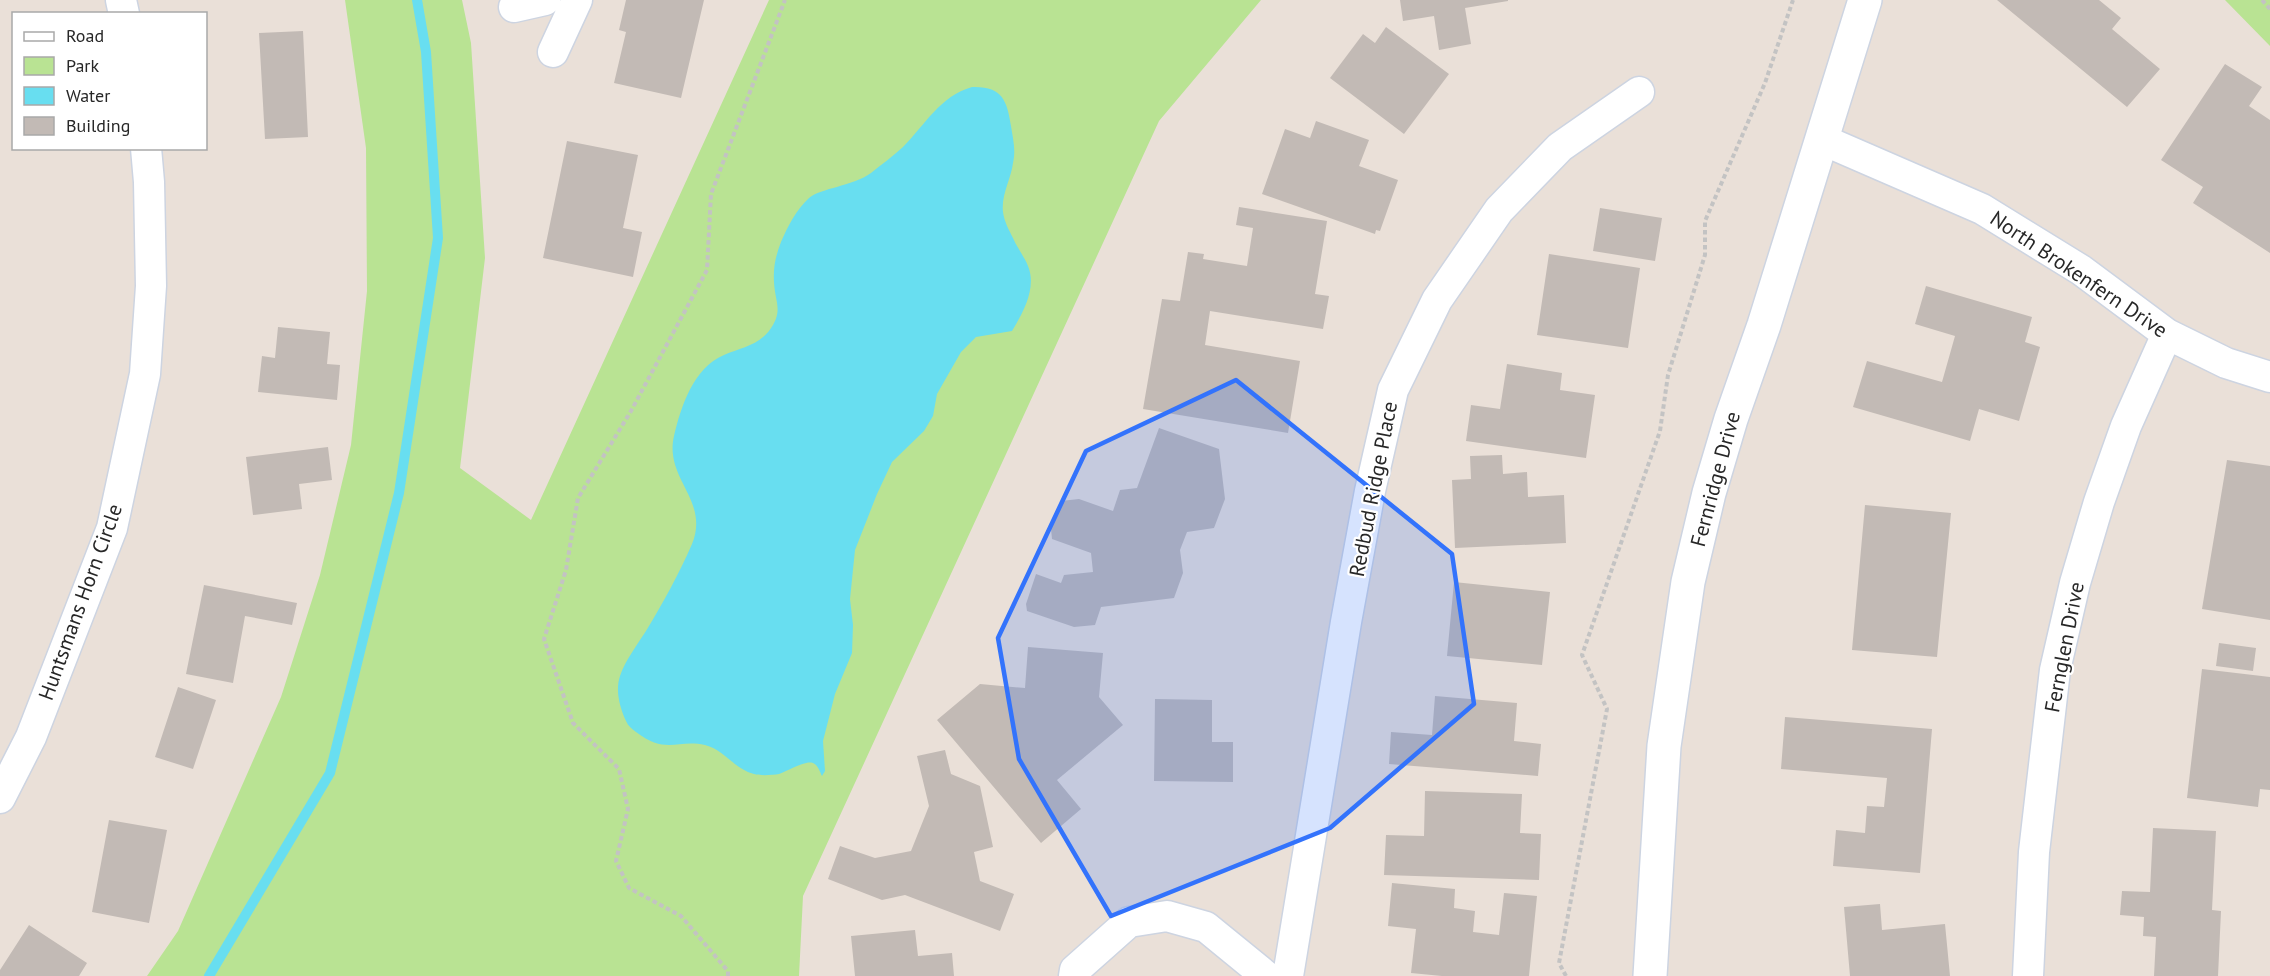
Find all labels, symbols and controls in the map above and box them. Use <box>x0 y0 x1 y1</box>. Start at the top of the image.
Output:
legend <box>12 12 207 150</box>
text: Road <box>66 24 104 47</box>
text: Park <box>66 54 99 77</box>
text: Water <box>66 84 110 107</box>
text: Building <box>66 114 130 137</box>
street label: North Brokenfern Drive <box>1985 205 2173 343</box>
street label: Redbud Ridge Place <box>1343 399 1403 579</box>
street label: Fernridge Drive <box>1684 408 1746 550</box>
street label: Huntsmans Horn Circle <box>32 500 128 704</box>
street label: Fernglen Drive <box>2038 579 2090 715</box>

